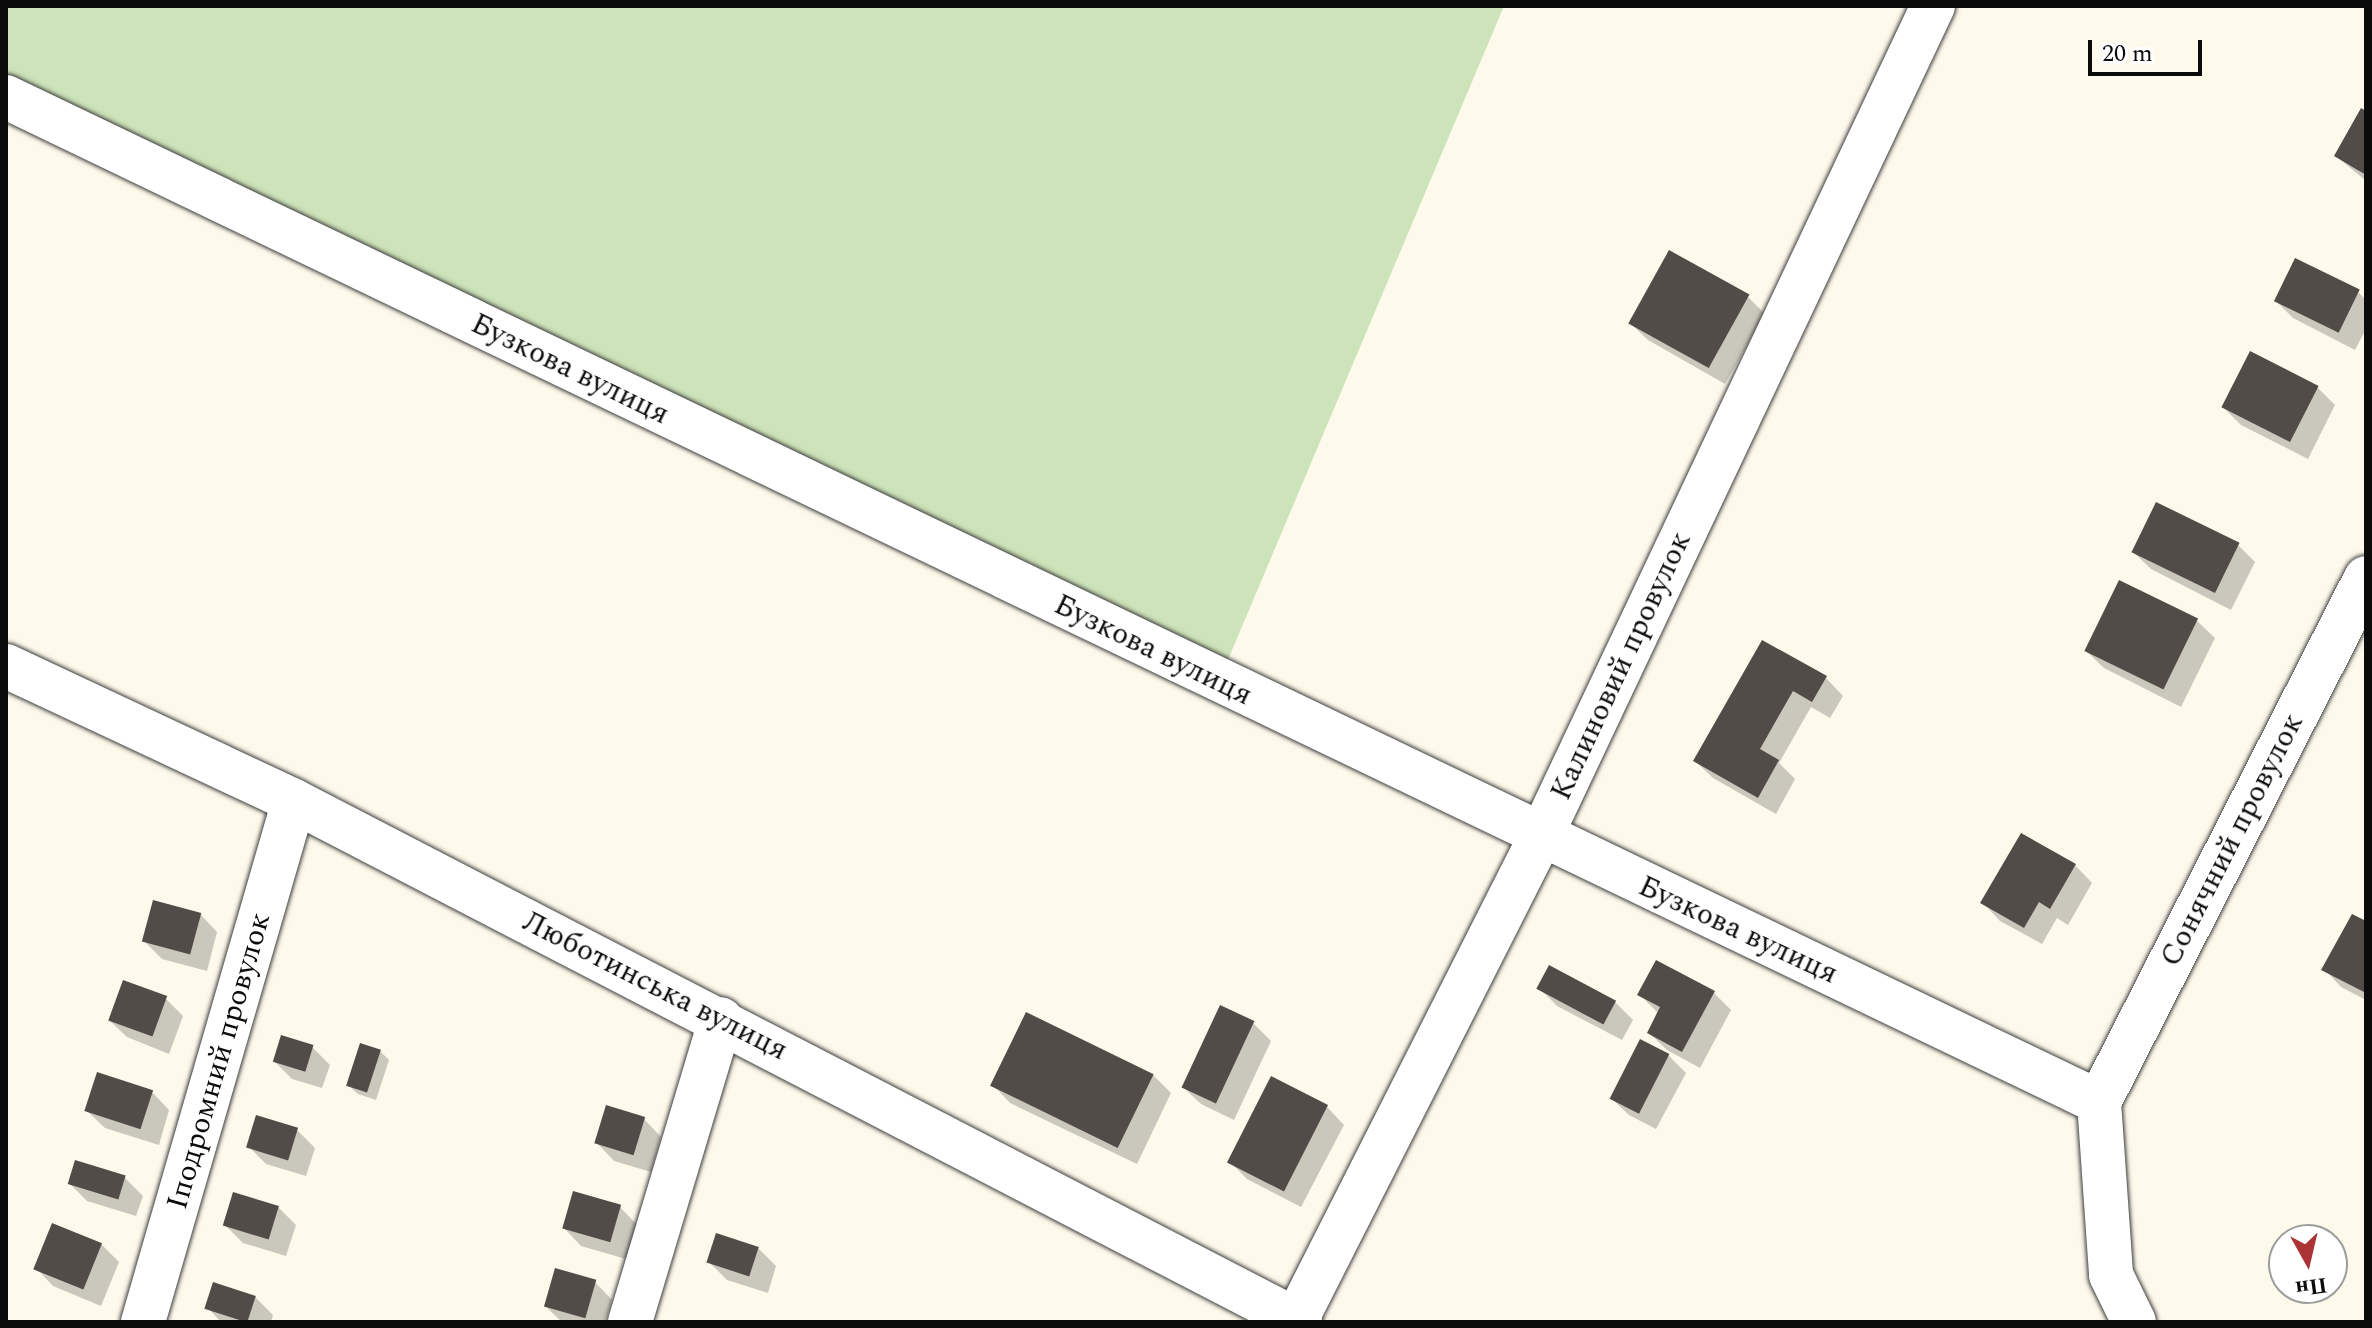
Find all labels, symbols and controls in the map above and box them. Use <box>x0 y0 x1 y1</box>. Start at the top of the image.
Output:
scale bar <box>2092 24 2206 74</box>
text: 20 m <box>2102 36 2153 72</box>
street label: Бузкова вулиця <box>465 306 675 432</box>
street label: Калиновий провулок <box>1543 526 1699 806</box>
street label: Бузкова вулиця <box>1048 587 1258 713</box>
street label: Сонячний провулок <box>2153 708 2311 972</box>
street label: Бузкова вулиця <box>1633 868 1843 992</box>
street label: Люботинська вулиця <box>516 904 794 1068</box>
street label: Іподромний провулок <box>159 908 279 1214</box>
north arrow <box>2268 1224 2348 1304</box>
text: Пн <box>2293 1268 2329 1305</box>

